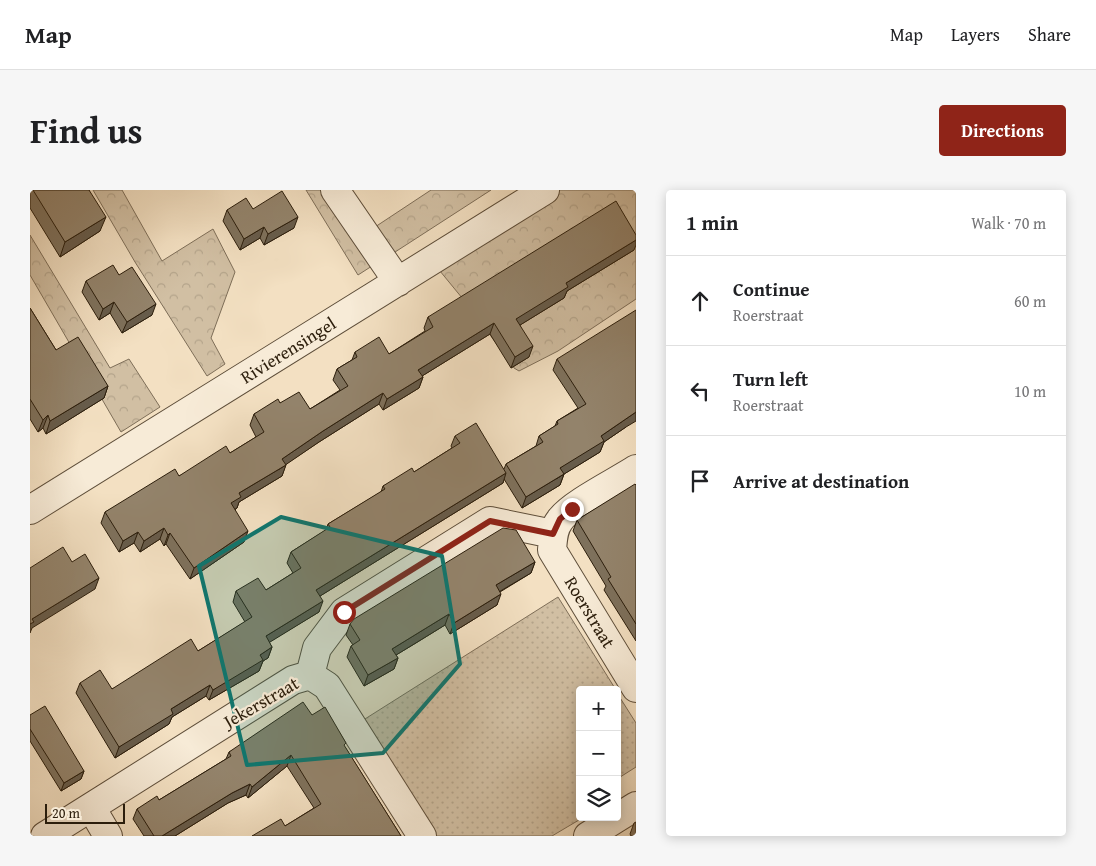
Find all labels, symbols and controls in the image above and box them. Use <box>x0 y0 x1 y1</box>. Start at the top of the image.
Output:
text: Map <box>25 17 72 52</box>
text: Map <box>890 21 923 48</box>
text: Layers <box>951 21 1000 48</box>
text: Share <box>1028 21 1071 48</box>
text: Find us <box>30 105 143 156</box>
button: Directions <box>939 105 1066 156</box>
text: 1 min <box>686 207 738 238</box>
text: Walk · 70 m <box>971 211 1046 235</box>
text: Continue <box>733 275 810 303</box>
icon: ahead <box>686 287 714 315</box>
text: 60 m <box>1014 289 1046 313</box>
text: Roerstraat <box>733 303 804 327</box>
street label: Rivierensingel <box>235 310 341 390</box>
text: Turn left <box>733 365 808 393</box>
icon: left <box>686 377 714 405</box>
text: 10 m <box>1014 379 1046 403</box>
text: Roerstraat <box>733 393 804 417</box>
icon: arrive <box>686 467 714 495</box>
text: Arrive at destination <box>733 467 909 495</box>
route end <box>561 498 584 521</box>
street label: Roerstraat <box>558 571 622 654</box>
route start <box>333 601 356 624</box>
street label: Jekerstraat <box>217 669 304 735</box>
map controls <box>576 686 621 821</box>
button: + <box>576 686 621 731</box>
button: − <box>576 731 621 776</box>
button: layers <box>576 776 621 821</box>
scale bar <box>45 801 125 824</box>
text: 20 m <box>52 803 80 823</box>

